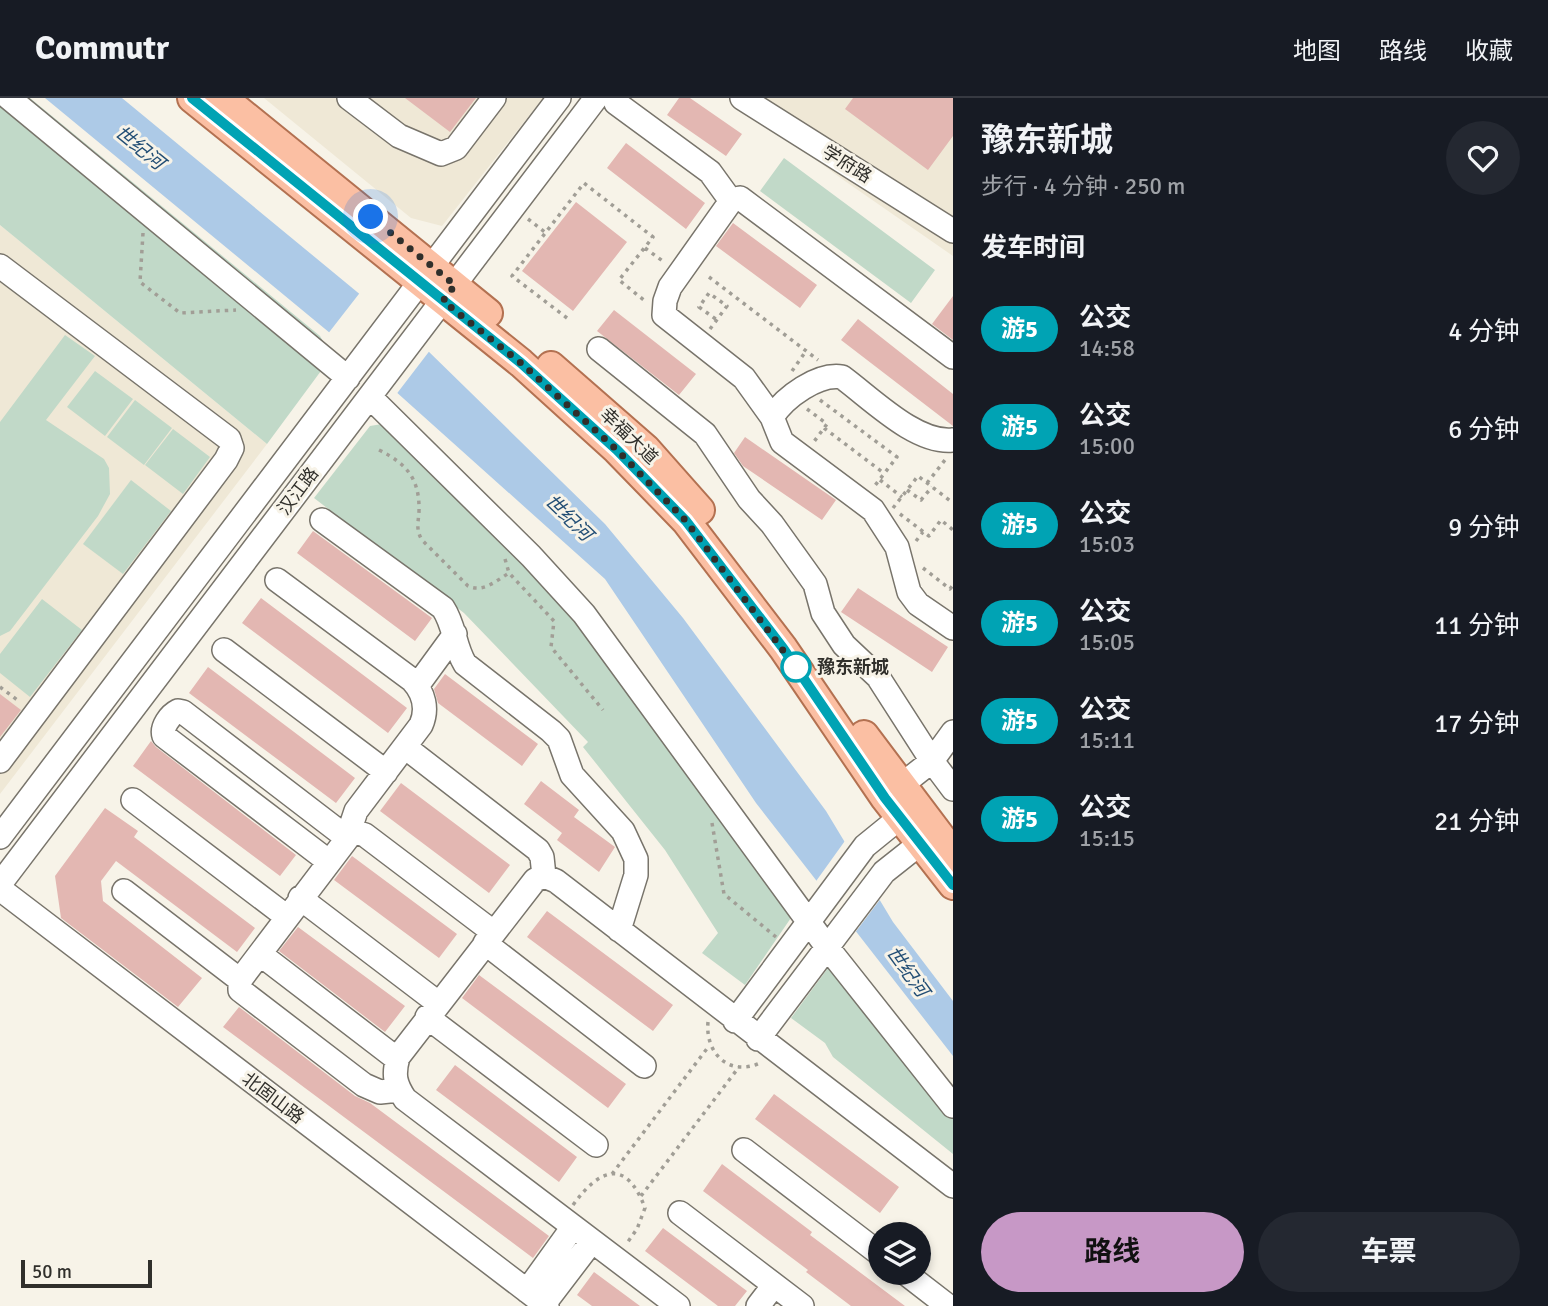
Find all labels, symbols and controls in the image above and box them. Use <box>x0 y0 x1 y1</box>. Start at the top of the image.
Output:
text: Commutr <box>35 28 169 69</box>
text: 地图 <box>1293 36 1341 66</box>
text: 路线 <box>1379 36 1427 66</box>
text: 收藏 <box>1465 36 1513 66</box>
text: 豫东新城 <box>981 120 1113 161</box>
water label: 世纪河 <box>110 121 172 178</box>
button: heart <box>1446 121 1520 195</box>
street label: 学府路 <box>818 140 876 188</box>
text: 步行 · 4 分钟 · 250 m <box>981 172 1185 201</box>
your location <box>353 199 388 234</box>
text: 发车时间 <box>981 232 1085 264</box>
text: 公交 <box>1079 302 1131 334</box>
text: 游5 <box>1001 314 1038 344</box>
text: 4 分钟 <box>1448 316 1520 348</box>
text: 14:58 <box>1079 334 1135 363</box>
text: 公交 <box>1079 400 1131 432</box>
street label: 幸福大道 <box>595 403 663 469</box>
text: 游5 <box>1001 412 1038 442</box>
text: 6 分钟 <box>1448 414 1520 446</box>
text: 15:00 <box>1079 432 1135 461</box>
street label: 汉江路 <box>273 463 323 519</box>
water label: 世纪河 <box>539 489 600 549</box>
text: 公交 <box>1079 498 1131 530</box>
text: 游5 <box>1001 510 1038 540</box>
text: 9 分钟 <box>1448 512 1520 544</box>
text: 15:03 <box>1079 530 1135 559</box>
text: 公交 <box>1079 596 1131 628</box>
text: 游5 <box>1001 608 1038 638</box>
text: 11 分钟 <box>1434 610 1520 642</box>
text: 15:05 <box>1079 628 1135 657</box>
marker: 豫东新城 <box>781 652 811 682</box>
place label: 豫东新城 <box>817 656 889 678</box>
text: 公交 <box>1079 694 1131 726</box>
text: 游5 <box>1001 706 1038 736</box>
text: 17 分钟 <box>1434 708 1520 740</box>
text: 15:11 <box>1079 726 1135 755</box>
text: 公交 <box>1079 792 1131 824</box>
text: 游5 <box>1001 804 1038 834</box>
text: 21 分钟 <box>1434 806 1520 838</box>
text: 15:15 <box>1079 824 1135 853</box>
water label: 世纪河 <box>881 941 936 1005</box>
street label: 北固山路 <box>238 1068 308 1128</box>
button: 路线 <box>981 1212 1244 1292</box>
button: 车票 <box>1258 1212 1520 1292</box>
map controls <box>868 1222 931 1285</box>
button: layers <box>868 1222 931 1285</box>
scale bar <box>21 1257 152 1289</box>
text: 50 m <box>32 1260 72 1284</box>

